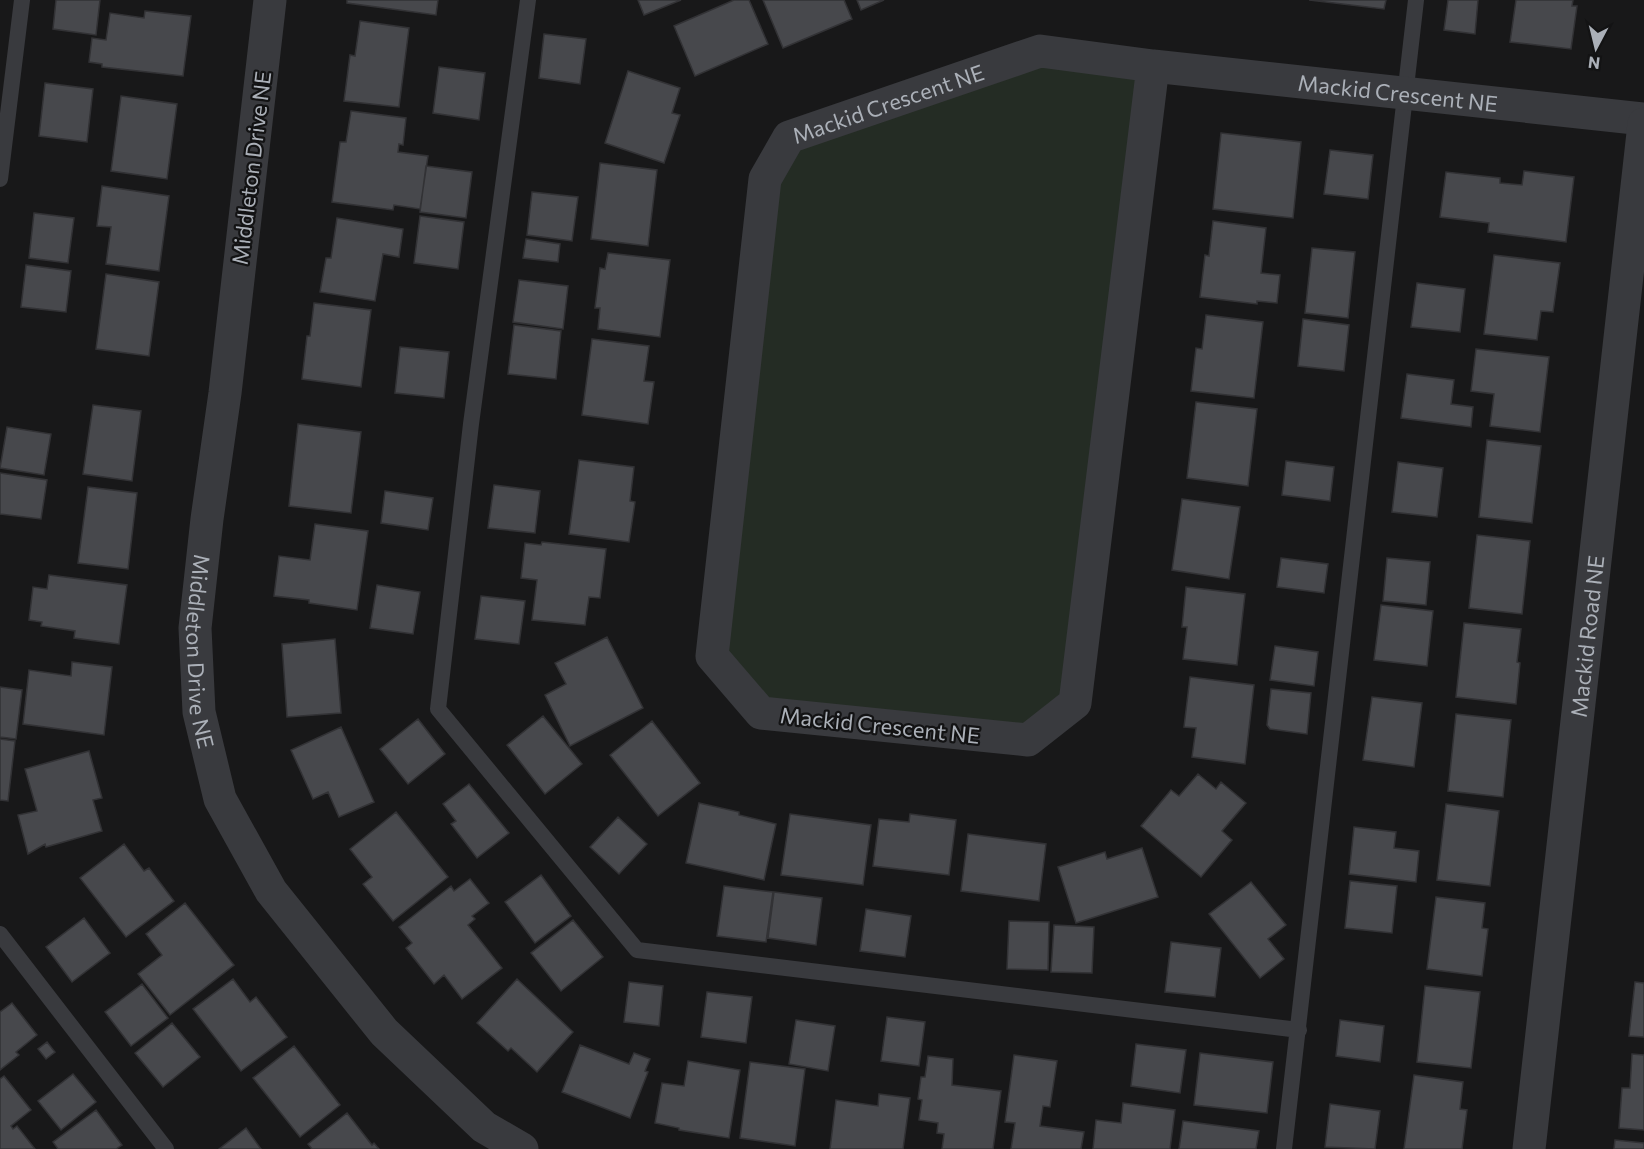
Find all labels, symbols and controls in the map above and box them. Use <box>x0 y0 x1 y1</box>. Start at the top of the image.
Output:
north arrow <box>1566 18 1626 78</box>
text: N <box>1587 53 1601 74</box>
street label: Mackid Crescent NE <box>789 58 987 148</box>
street label: Mackid Crescent NE <box>1297 68 1499 117</box>
street label: Middleton Drive NE <box>226 70 276 266</box>
street label: Middleton Drive NE <box>181 553 221 751</box>
street label: Mackid Road NE <box>1564 554 1609 719</box>
street label: Mackid Crescent NE <box>779 701 981 749</box>

